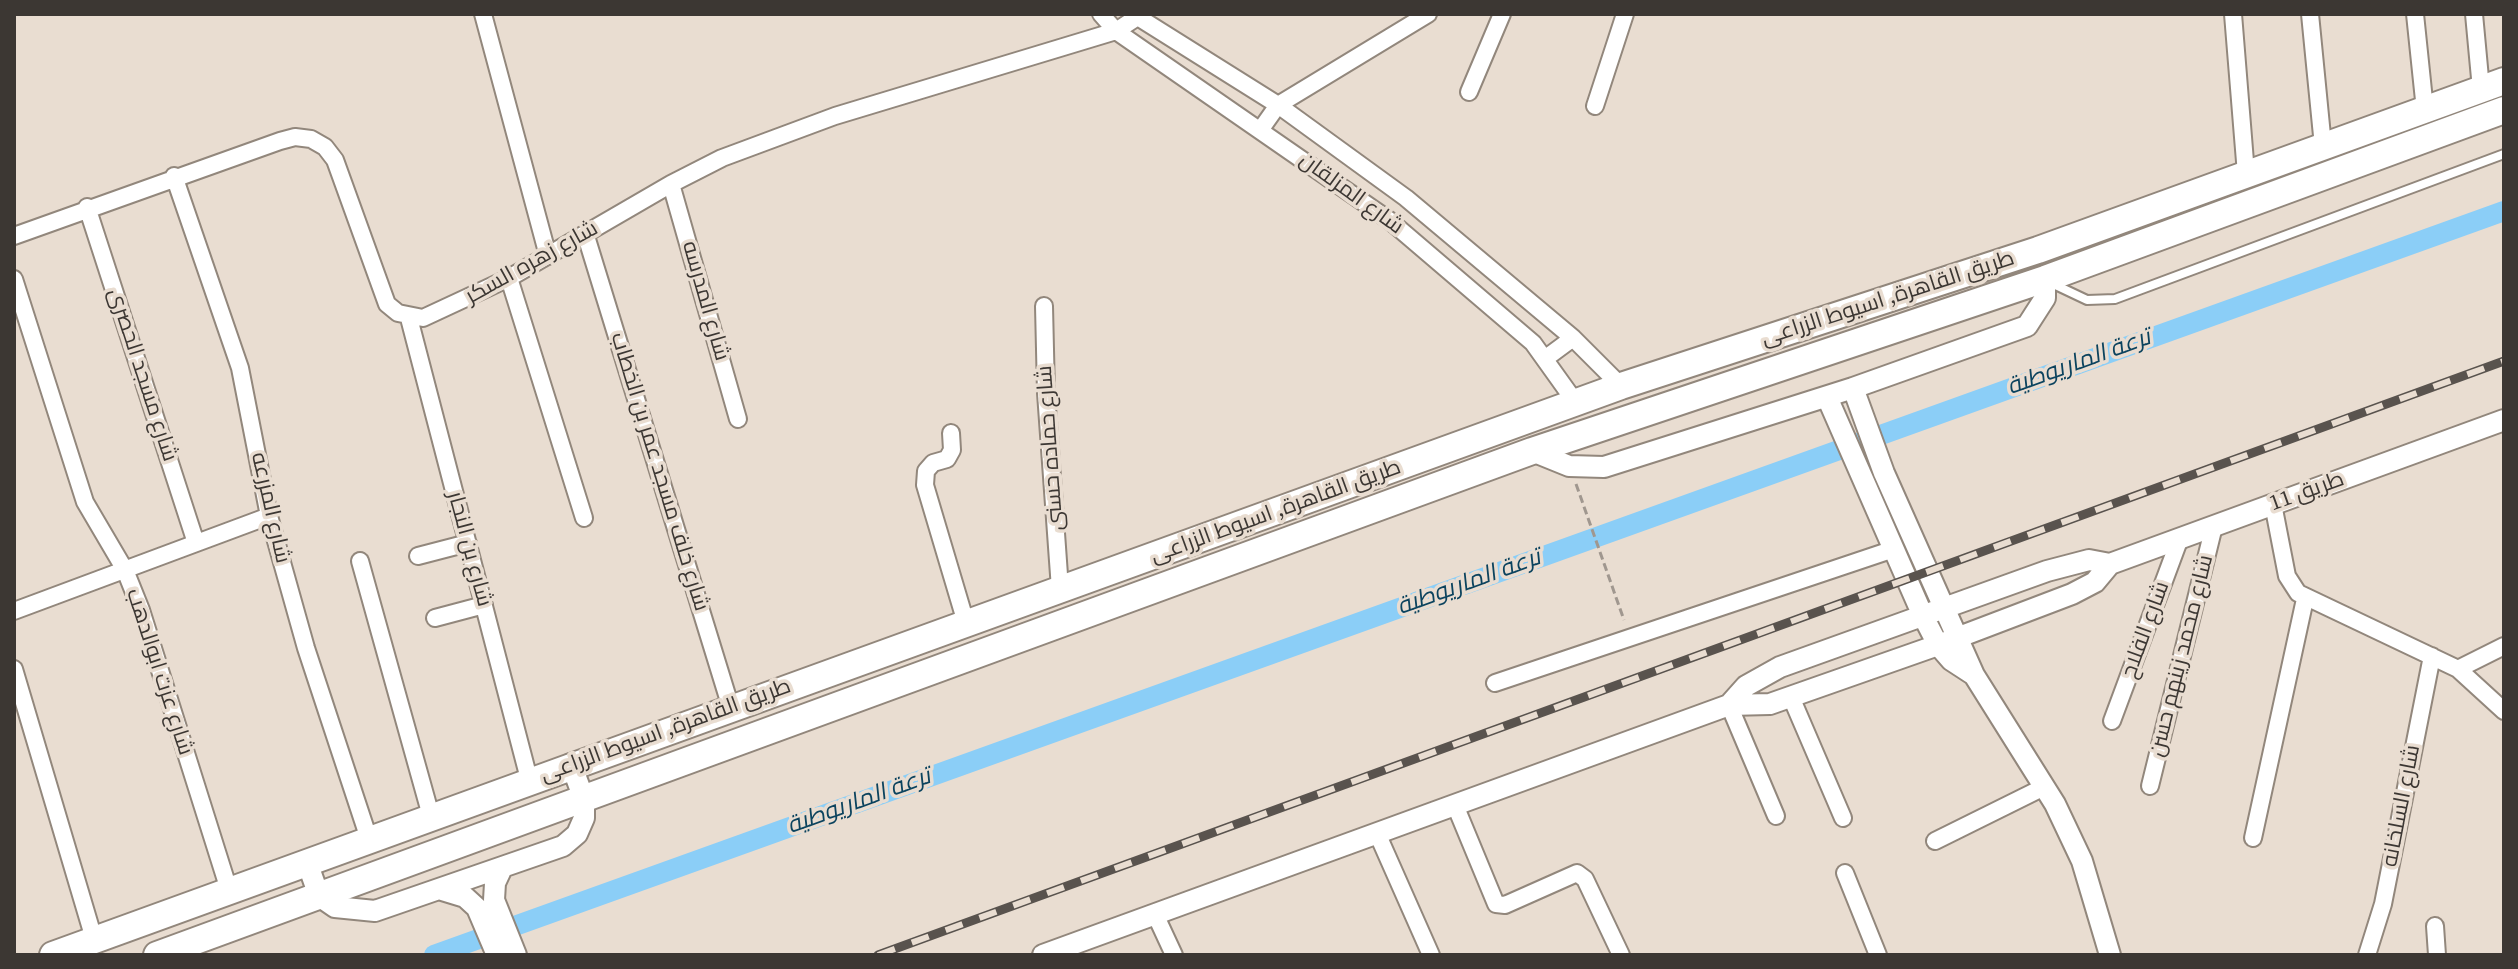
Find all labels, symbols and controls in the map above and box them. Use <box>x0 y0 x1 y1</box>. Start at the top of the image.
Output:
street label: شارع المزلقان <box>1294 147 1408 241</box>
street label: شارع زهره السكر <box>461 216 603 310</box>
street label: شارع المدرسه <box>675 238 735 364</box>
street label: طريق القاهرة, اسيوط الزراعى <box>1758 246 2018 352</box>
street label: شارع مسجد الحصرى <box>102 285 182 465</box>
water label: ترعة الماريوطية <box>2003 324 2155 402</box>
street label: شارع خلف مسجد عمر بن الخطاب <box>604 330 714 614</box>
street label: شارع حماده حسنى <box>1032 365 1070 531</box>
street label: شارع المزرعه <box>244 450 296 566</box>
street label: طريق القاهرة, اسيوط الزراعى <box>1147 454 1405 570</box>
street label: طريق 11 <box>2266 466 2348 518</box>
street label: شارع بن النجار <box>441 489 497 609</box>
water label: ترعة الماريوطية <box>1393 544 1545 622</box>
street label: شارع محمد زينهم حسن <box>2144 552 2220 760</box>
street label: شارع الفلاح <box>2116 578 2176 682</box>
street label: شارع عزت ابوالدهب <box>120 585 198 759</box>
street label: طريق القاهرة, اسيوط الزراعى <box>537 673 795 789</box>
street label: شارع السلخانه <box>2377 743 2427 869</box>
water label: ترعة الماريوطية <box>783 763 935 841</box>

